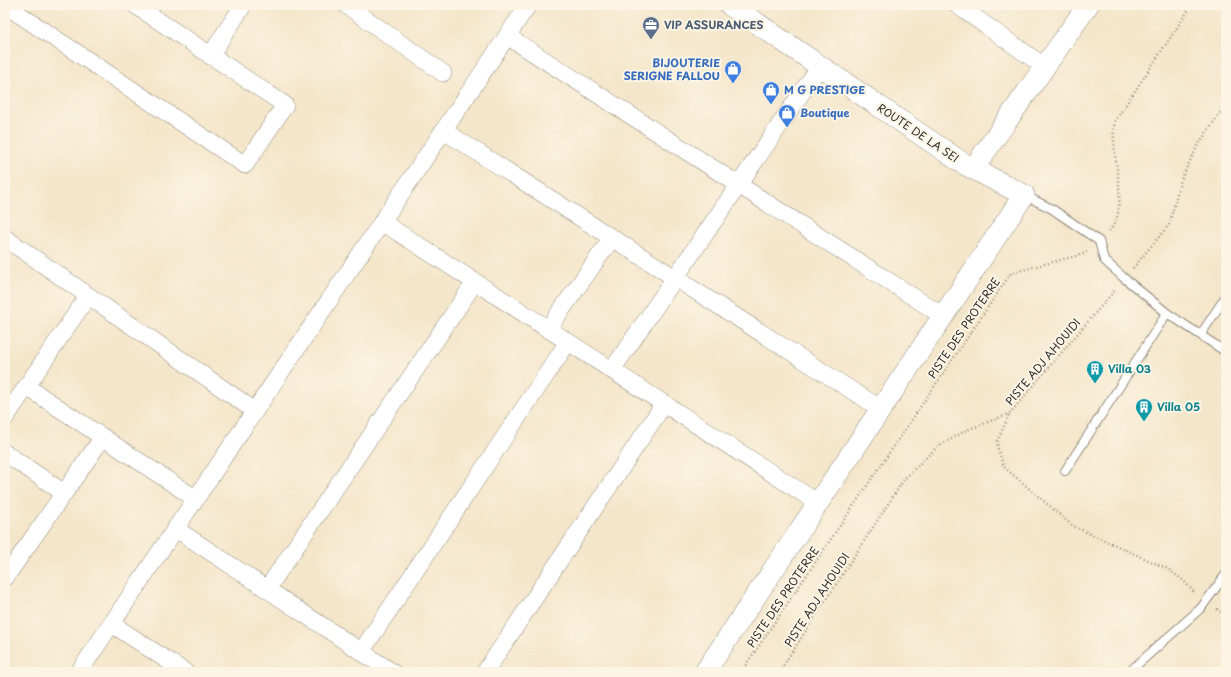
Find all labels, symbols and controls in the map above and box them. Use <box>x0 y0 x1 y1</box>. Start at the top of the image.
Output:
office icon: VIP ASSURANCES <box>641 15 661 40</box>
place label: VIP ASSURANCES <box>664 16 763 33</box>
place label: BIJOUTERIE SERIGNE FALLOU <box>623 54 720 84</box>
shop icon: BIJOUTERIE SERIGNE FALLOU <box>723 59 743 84</box>
shop icon: M G PRESTIGE <box>761 80 781 105</box>
place label: M G PRESTIGE <box>784 81 865 98</box>
street label: ROUTE DE LA SEI <box>874 99 963 166</box>
shop icon: Boutique <box>777 103 797 128</box>
place label: Boutique <box>800 104 850 121</box>
street label: PISTE DES PROTERRE <box>923 274 1004 382</box>
street label: PISTE ADJ AHOUIDI <box>1001 314 1084 409</box>
building icon: Villa 03 <box>1085 359 1105 384</box>
place label: Villa 03 <box>1108 360 1151 377</box>
building icon: Villa 05 <box>1134 397 1154 422</box>
place label: Villa 05 <box>1157 398 1200 415</box>
street label: PISTE DES PROTERRE <box>742 543 823 651</box>
street label: PISTE ADJ AHOUIDI <box>780 549 853 650</box>

